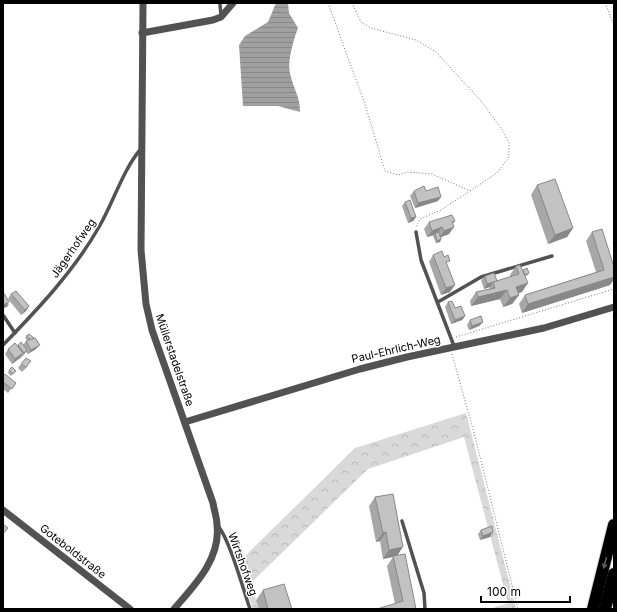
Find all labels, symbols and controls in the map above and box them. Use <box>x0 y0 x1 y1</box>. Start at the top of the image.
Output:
street label: Jägerhofweg <box>47 216 99 280</box>
street label: Müllerstadelstraße <box>153 312 197 408</box>
street label: Paul-Ehrlich-Weg <box>350 332 442 366</box>
street label: Goteboldstraße <box>37 521 109 581</box>
street label: Wirtshofweg <box>225 530 261 598</box>
one-way arrow <box>602 557 608 570</box>
scale bar <box>481 578 570 604</box>
text: 100 m <box>487 584 521 599</box>

